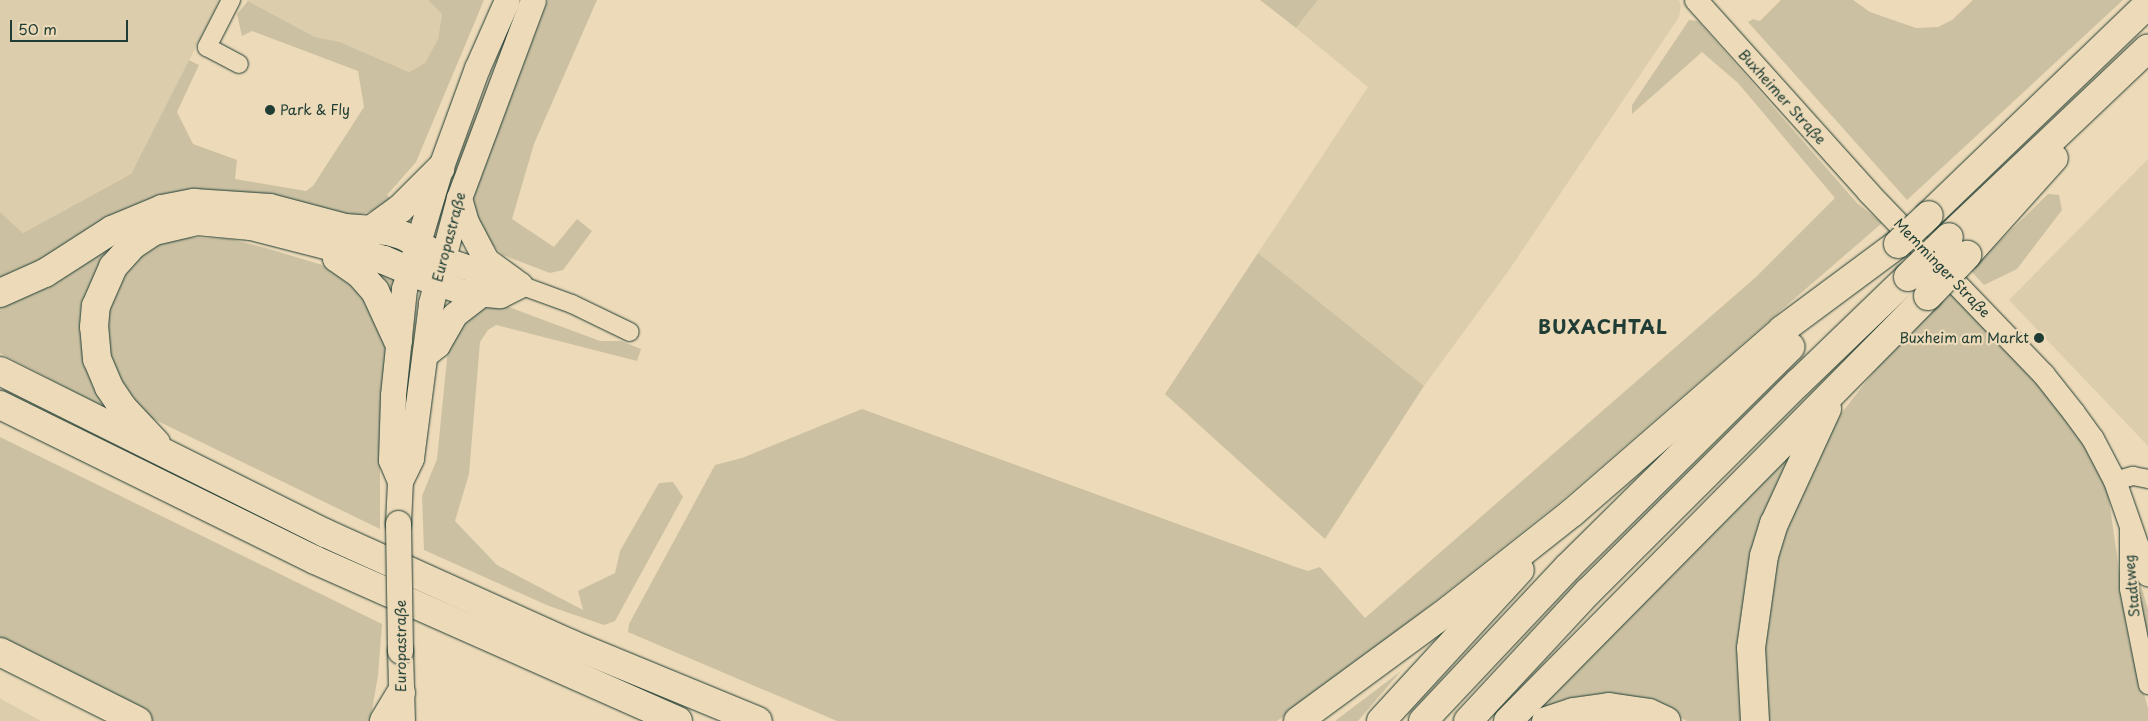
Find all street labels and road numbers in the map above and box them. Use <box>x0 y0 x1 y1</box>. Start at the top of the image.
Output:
street label: Buxheimer Straße <box>1735 46 1829 148</box>
street label: Europastraße <box>429 190 469 284</box>
street label: Memminger Straße <box>1890 215 1994 321</box>
street label: Stadtweg <box>2121 554 2143 618</box>
street label: Europastraße <box>393 600 409 692</box>

